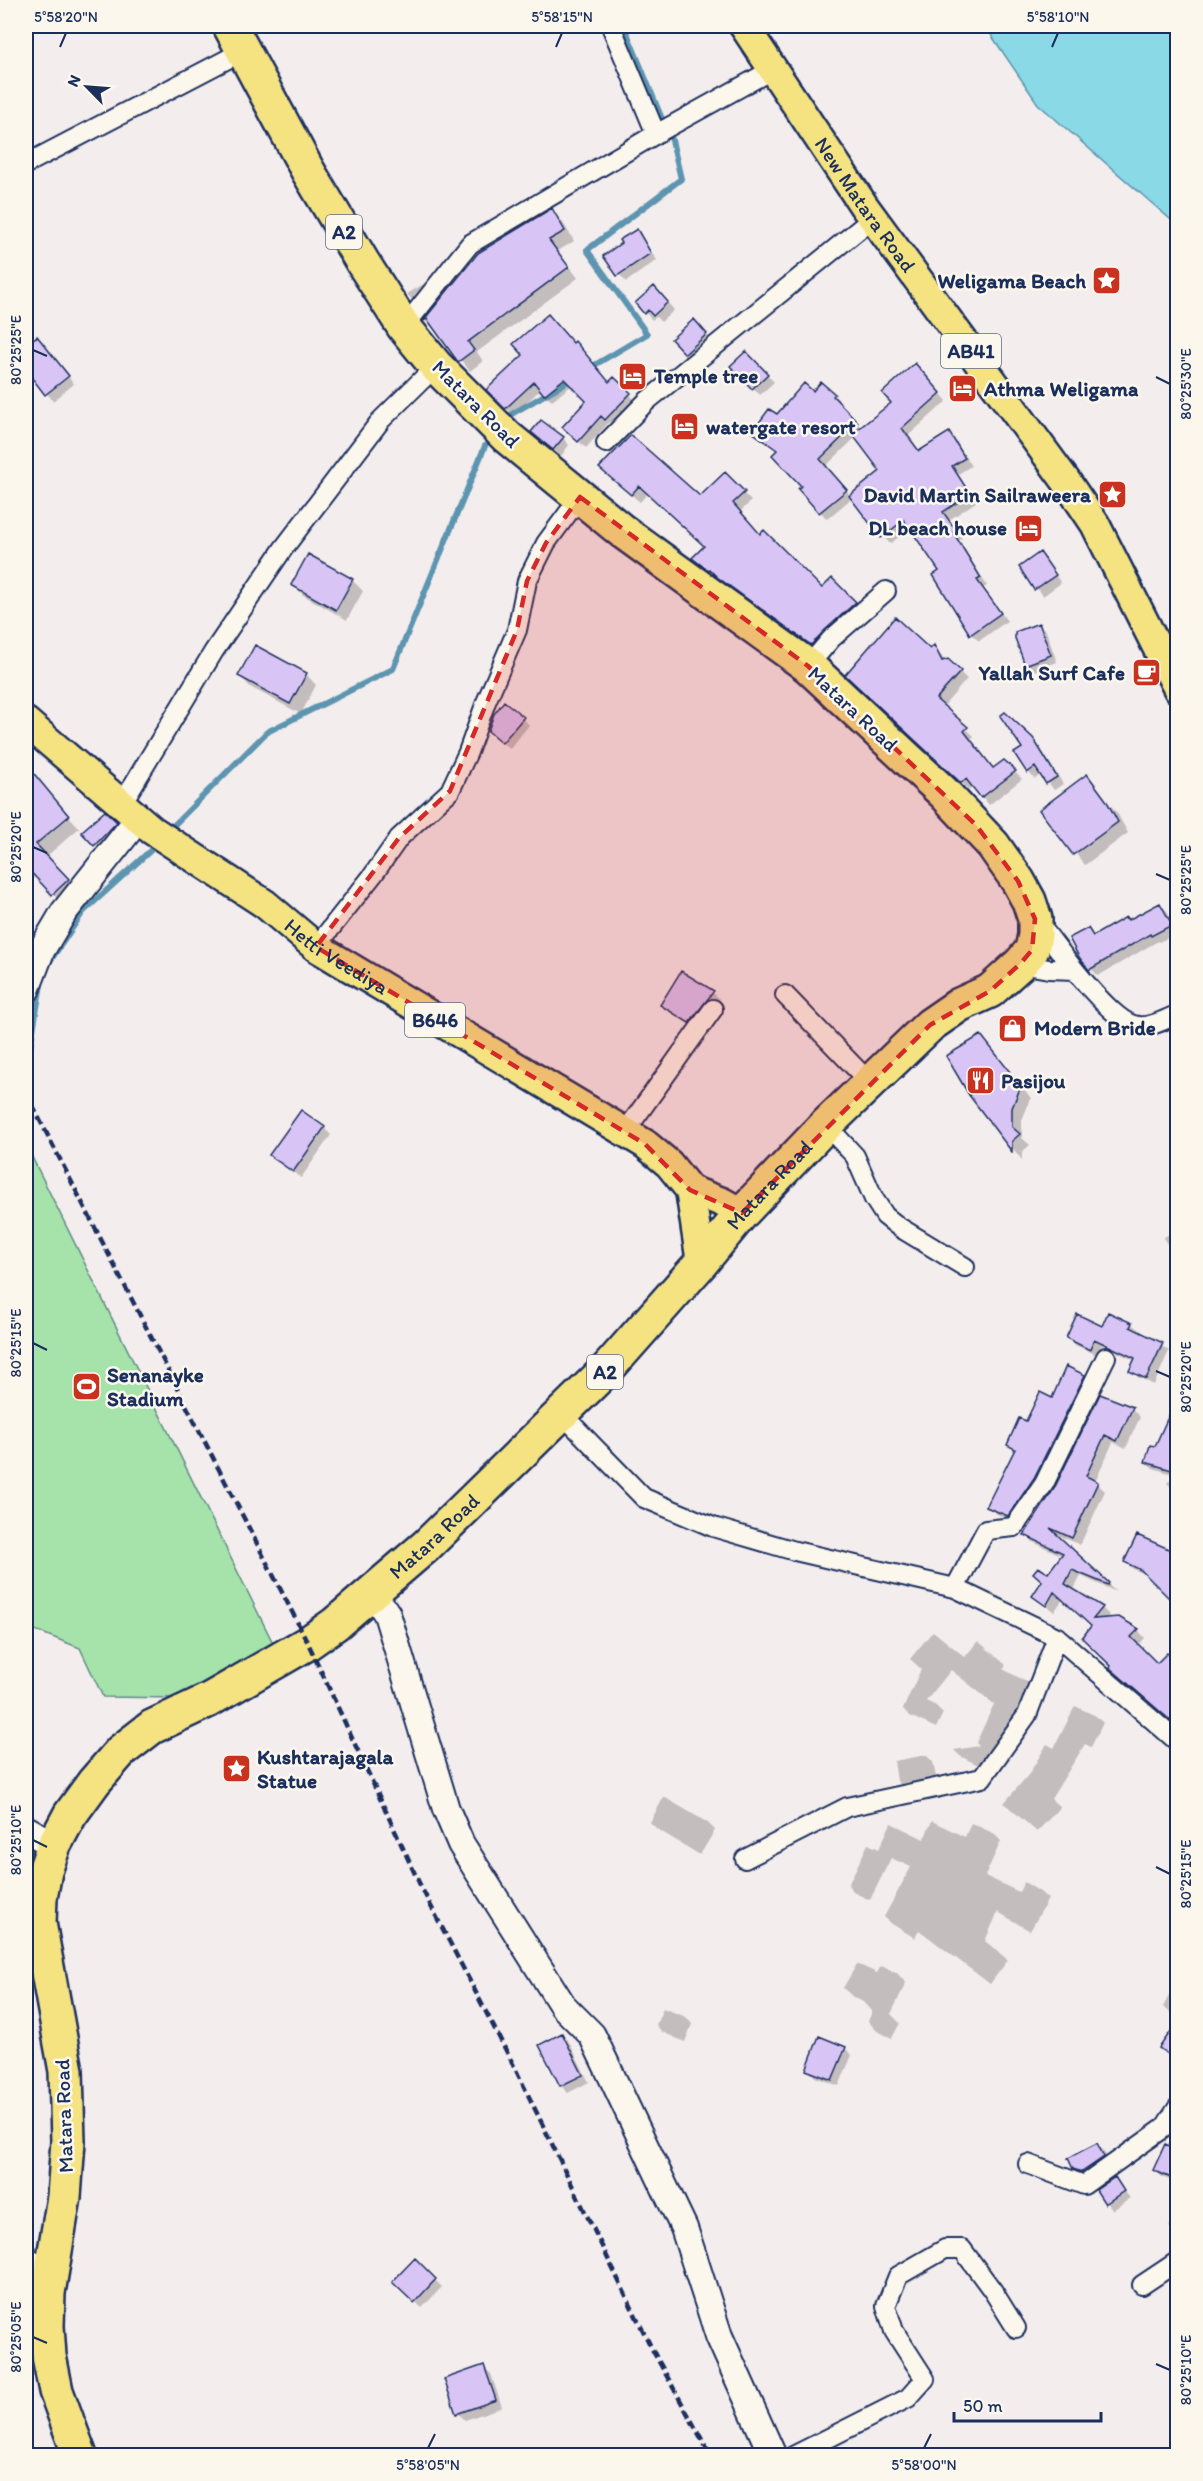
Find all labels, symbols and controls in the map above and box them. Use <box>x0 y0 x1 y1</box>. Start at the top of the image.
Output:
text: 5°58'20"N <box>34 8 98 26</box>
text: 5°58'15"N <box>531 8 593 26</box>
text: 5°58'10"N <box>1027 8 1090 26</box>
north arrow <box>57 57 117 117</box>
text: N <box>63 72 85 90</box>
street label: New Matara Road <box>810 132 922 277</box>
road number: A2 <box>326 215 362 249</box>
place icon: Weligama Beach <box>1091 265 1123 297</box>
place label: Weligama Beach <box>937 268 1086 294</box>
text: 80°25'25"E <box>7 315 25 385</box>
road number: AB41 <box>941 334 1001 368</box>
text: 80°25'30"E <box>1177 348 1195 420</box>
street label: Matara Road <box>427 354 526 453</box>
hotel icon: Temple tree <box>617 360 649 392</box>
place label: Temple tree <box>653 363 758 389</box>
hotel icon: Athma Weligama <box>947 373 979 405</box>
place label: Athma Weligama <box>983 376 1139 402</box>
hotel icon: watergate resort <box>669 411 701 443</box>
place label: watergate resort <box>706 414 856 440</box>
place icon: David Martin Sailraweera <box>1096 479 1128 511</box>
place label: David Martin Sailraweera <box>863 482 1092 507</box>
hotel icon: DL beach house <box>1012 512 1044 544</box>
place label: DL beach house <box>868 515 1007 540</box>
cafe icon: Yallah Surf Cafe <box>1130 657 1162 689</box>
place label: Yallah Surf Cafe <box>978 660 1125 685</box>
street label: Matara Road <box>803 661 904 757</box>
text: 80°25'20"E <box>7 811 25 883</box>
text: 80°25'25"E <box>1177 845 1195 915</box>
street label: Hetti Veediya <box>279 913 393 1000</box>
road number: B646 <box>405 1003 465 1037</box>
shop icon: Modern Bride <box>997 1012 1029 1044</box>
place label: Modern Bride <box>1034 1015 1156 1040</box>
restaurant icon: Pasijou <box>964 1065 996 1097</box>
place label: Pasijou <box>1001 1068 1066 1094</box>
street label: Matara Road <box>721 1134 818 1234</box>
text: 80°25'15"E <box>7 1308 25 1378</box>
text: 80°25'20"E <box>1177 1341 1195 1413</box>
road number: A2 <box>587 1355 623 1389</box>
place label: Senanayke Stadium <box>107 1362 204 1411</box>
sports icon: Senanayke Stadium <box>70 1371 102 1403</box>
street label: Matara Road <box>384 1487 485 1584</box>
place label: Kushtarajagala Statue <box>257 1744 394 1793</box>
place icon: Kushtarajagala Statue <box>220 1753 252 1785</box>
text: 80°25'10"E <box>7 1805 25 1875</box>
text: 80°25'15"E <box>1177 1839 1195 1909</box>
street label: Matara Road <box>49 2058 78 2174</box>
text: 80°25'05"E <box>7 2301 25 2373</box>
text: 80°25'10"E <box>1177 2335 1195 2405</box>
scale bar <box>954 2385 1101 2423</box>
text: 50 m <box>963 2395 1003 2417</box>
text: 5°58'05"N <box>396 2456 460 2474</box>
text: 5°58'00"N <box>891 2456 957 2474</box>

